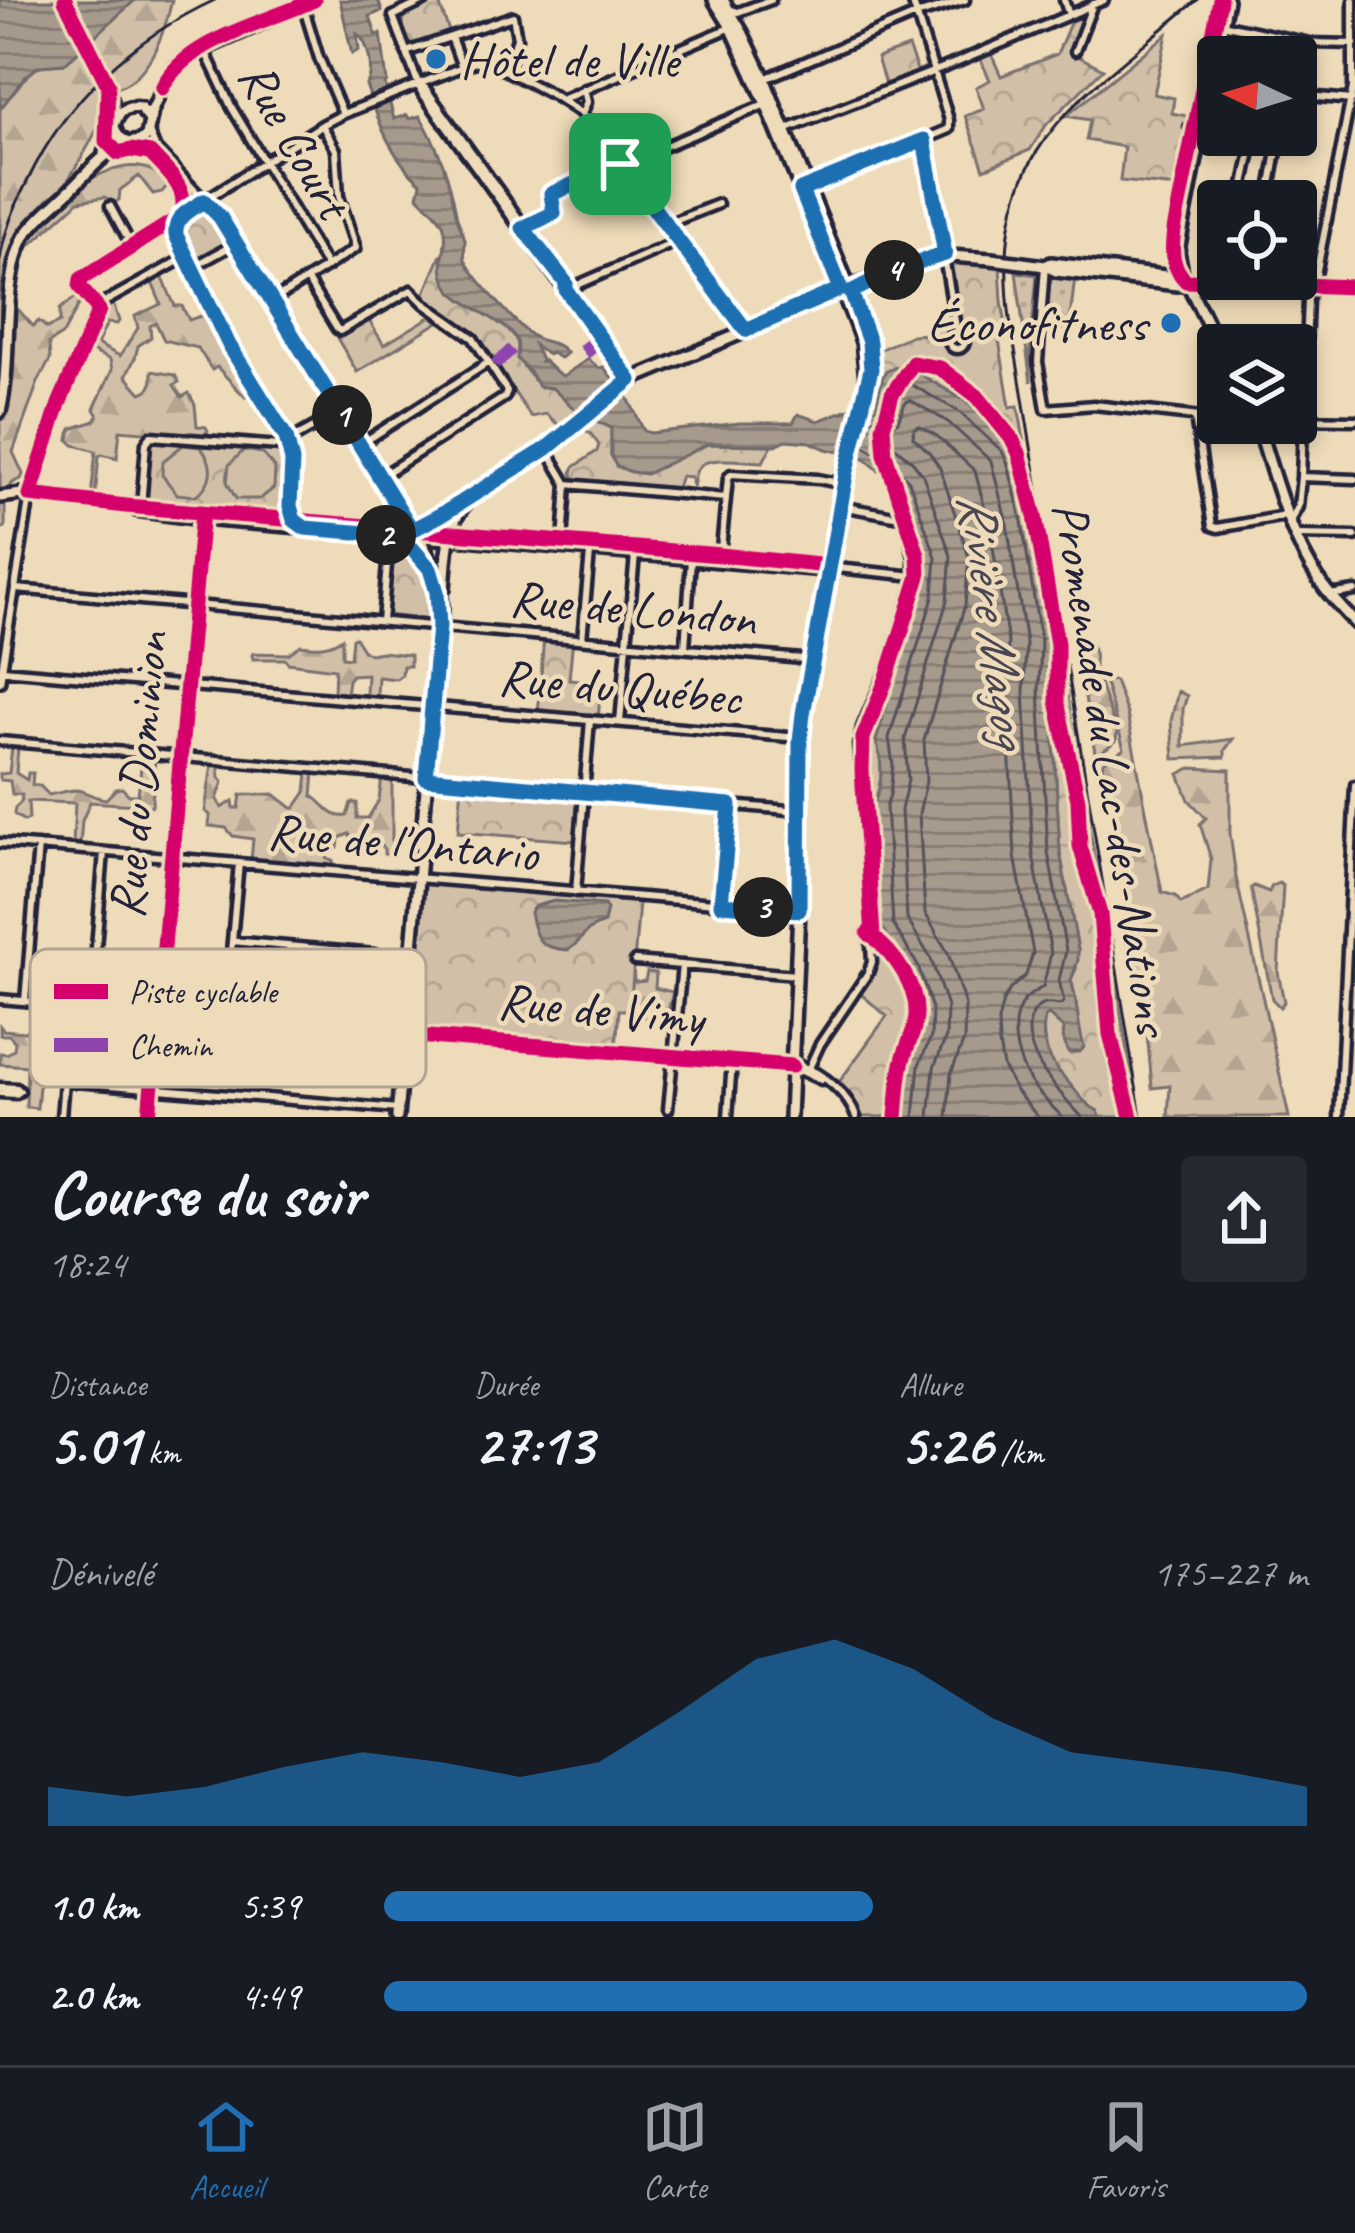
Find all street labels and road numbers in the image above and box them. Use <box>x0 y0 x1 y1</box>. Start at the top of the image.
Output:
street label: Rue Court <box>225 50 368 234</box>
street label: Promenade du Lac-des-Nations <box>1038 497 1186 1044</box>
street label: Rue de London <box>507 565 760 651</box>
street label: Rue du Dominion <box>94 627 183 921</box>
street label: Rue du Québec <box>496 645 746 730</box>
street label: Rue de l'Ontario <box>265 798 543 886</box>
street label: Rue de Vimy <box>496 968 711 1050</box>

